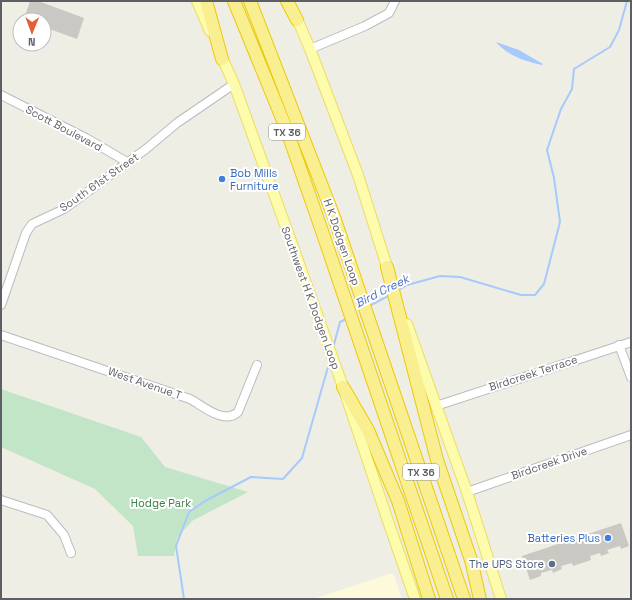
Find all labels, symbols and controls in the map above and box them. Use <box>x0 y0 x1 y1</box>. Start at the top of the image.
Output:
north arrow <box>12 12 52 52</box>
text: N <box>28 35 36 49</box>
street label: Scott Boulevard <box>23 102 105 154</box>
road number: TX 36 <box>269 124 305 140</box>
street label: South 61st Street <box>57 149 141 215</box>
place label: Bob Mills Furniture <box>230 166 279 193</box>
marker: Bob Mills Furniture <box>217 174 227 184</box>
street label: H K Dodgen Loop <box>321 197 363 287</box>
street label: Southwest H K Dodgen Loop <box>279 224 343 372</box>
water label: Bird Creek <box>352 270 413 311</box>
street label: Birdcreek Terrace <box>487 352 579 394</box>
street label: West Avenue T <box>106 364 184 402</box>
street label: Birdcreek Drive <box>509 443 589 483</box>
road number: TX 36 <box>403 464 439 480</box>
park label: Hodge Park <box>131 496 191 510</box>
place label: Batteries Plus <box>527 531 600 545</box>
marker: Batteries Plus <box>603 533 613 543</box>
place label: The UPS Store <box>469 557 544 571</box>
marker: The UPS Store <box>547 559 557 569</box>

